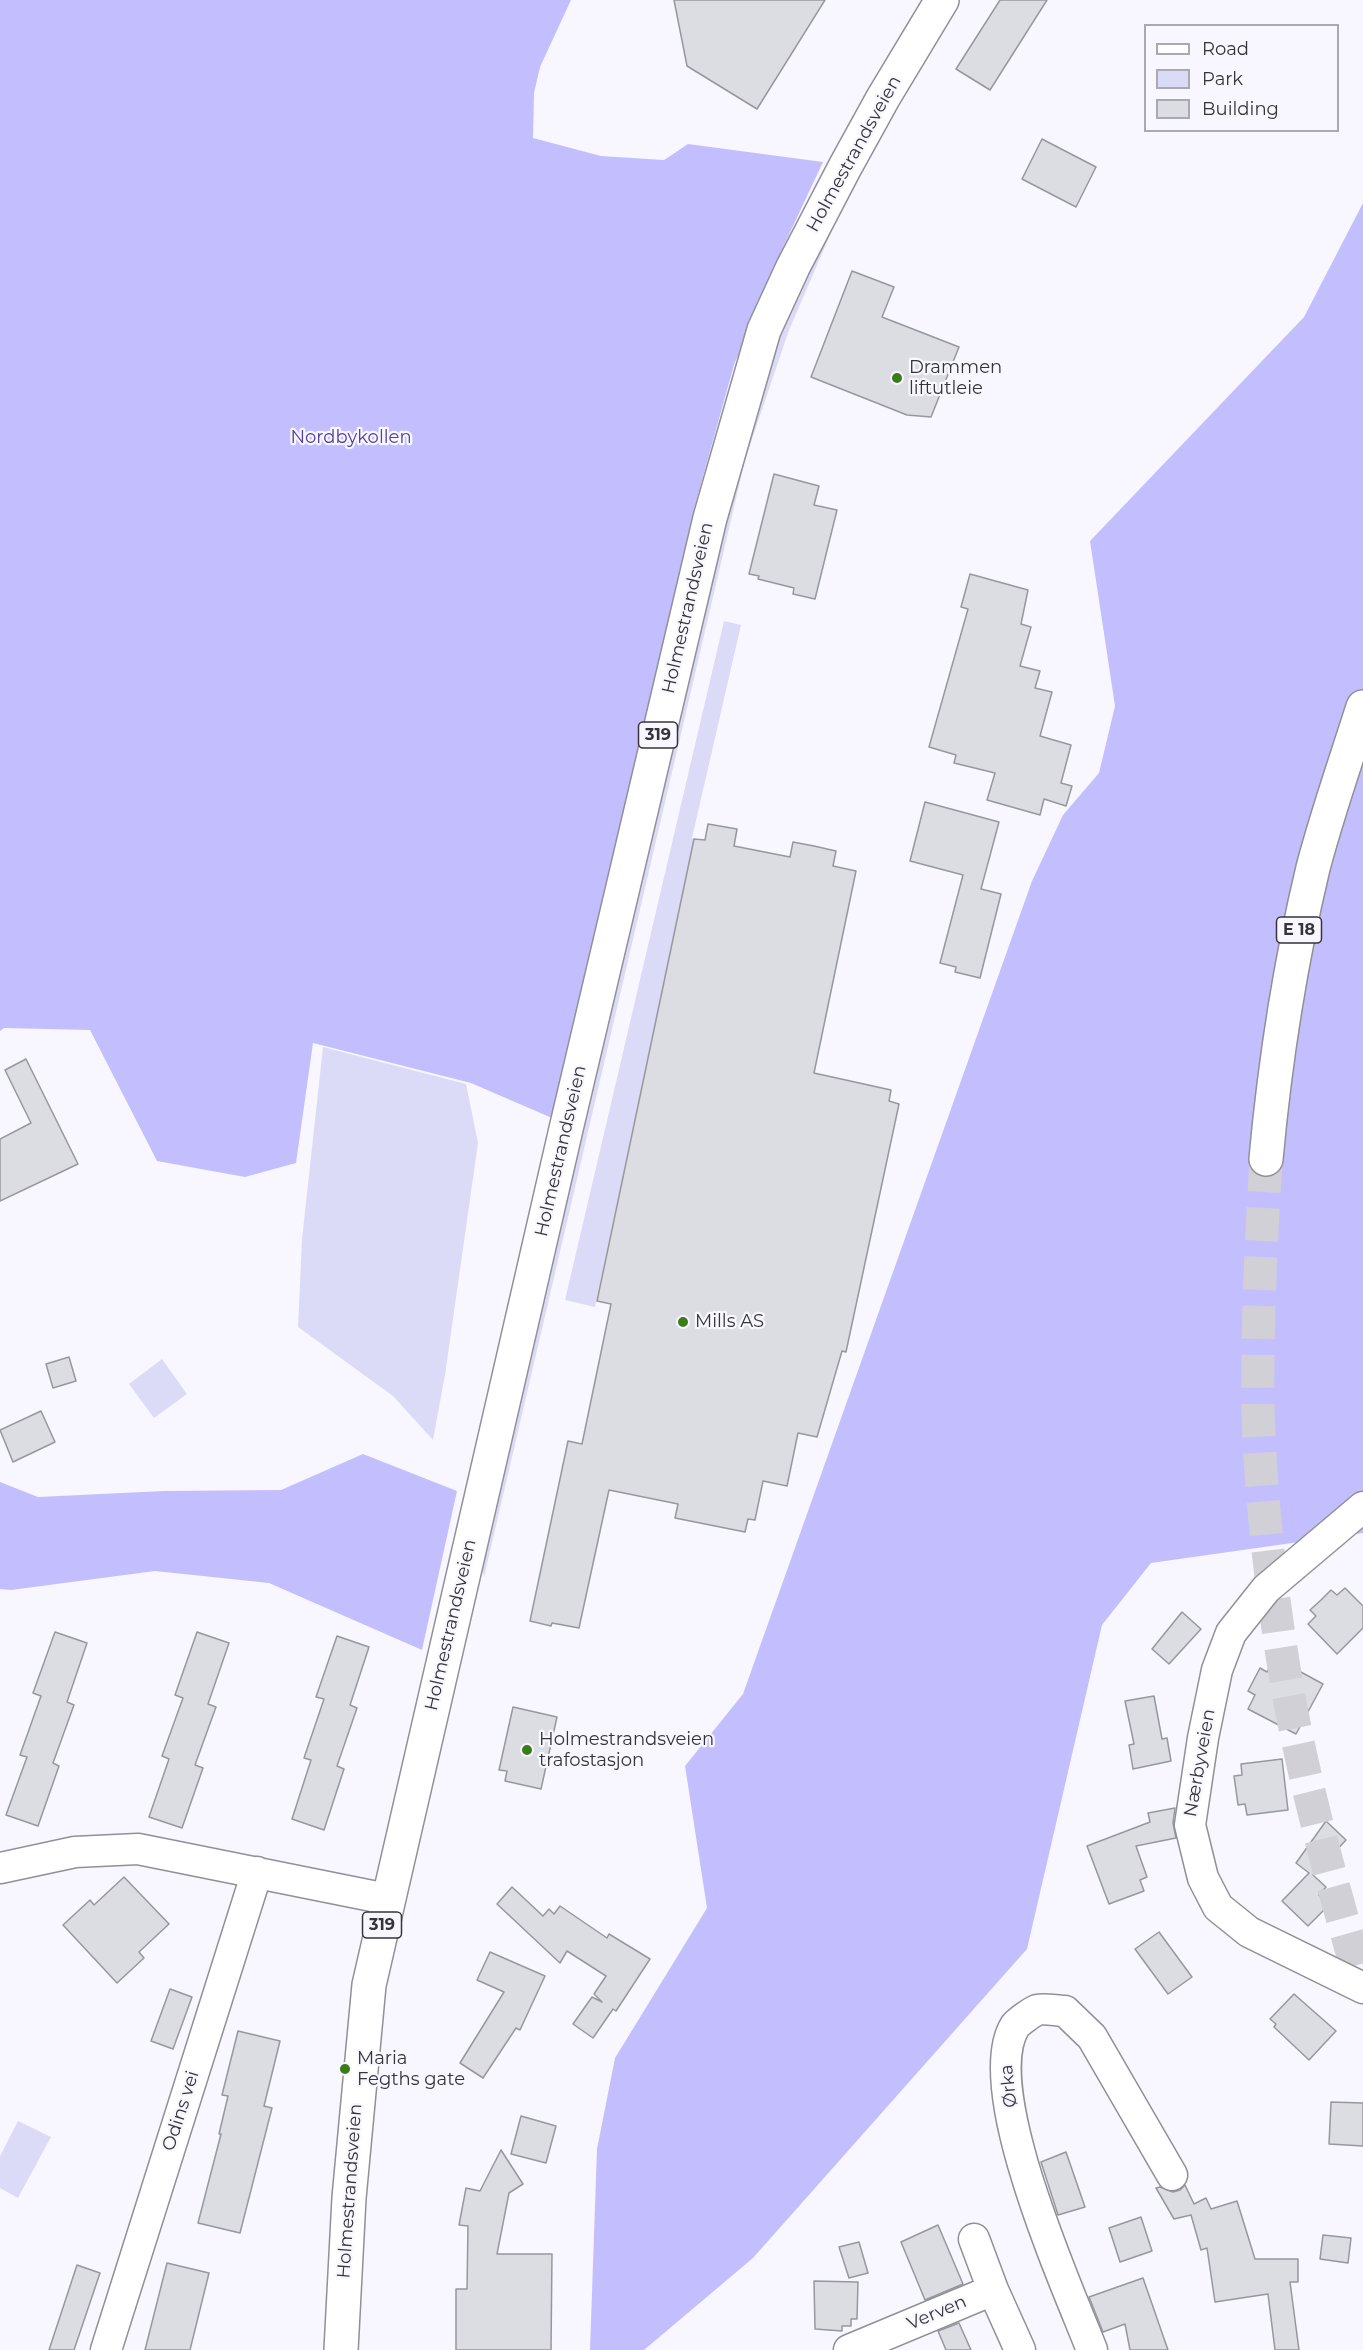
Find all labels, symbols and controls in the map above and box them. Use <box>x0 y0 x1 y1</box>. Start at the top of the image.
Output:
legend <box>1144 24 1339 132</box>
text: Road <box>1202 38 1249 60</box>
text: Park <box>1202 68 1243 90</box>
street label: Holmestrandsveien <box>802 72 906 236</box>
text: Building <box>1202 98 1279 120</box>
place label: Drammen liftutleie <box>909 357 1002 400</box>
marker: Drammen liftutleie <box>890 371 904 385</box>
park label: Nordbykollen <box>290 427 412 449</box>
street label: Holmestrandsveien <box>658 520 718 696</box>
road number: 319 <box>638 722 678 748</box>
road number: E 18 <box>1276 917 1322 943</box>
street label: Holmestrandsveien <box>531 1063 591 1239</box>
place label: Mills AS <box>695 1311 764 1333</box>
marker: Mills AS <box>676 1315 690 1329</box>
street label: Holmestrandsveien <box>421 1537 481 1713</box>
street label: Nærbyveien <box>1180 1707 1220 1819</box>
place label: Holmestrandsveien trafostasjon <box>539 1729 714 1772</box>
marker: Holmestrandsveien trafostasjon <box>520 1743 534 1757</box>
road number: 319 <box>362 1912 401 1938</box>
place label: Maria Fegths gate <box>357 2048 465 2090</box>
marker: Maria Fegths gate <box>338 2062 352 2076</box>
street label: Ørka <box>996 2063 1022 2109</box>
street label: Odins vei <box>158 2068 204 2154</box>
street label: Holmestrandsveien <box>333 2103 367 2279</box>
street label: Verven <box>904 2291 970 2335</box>

